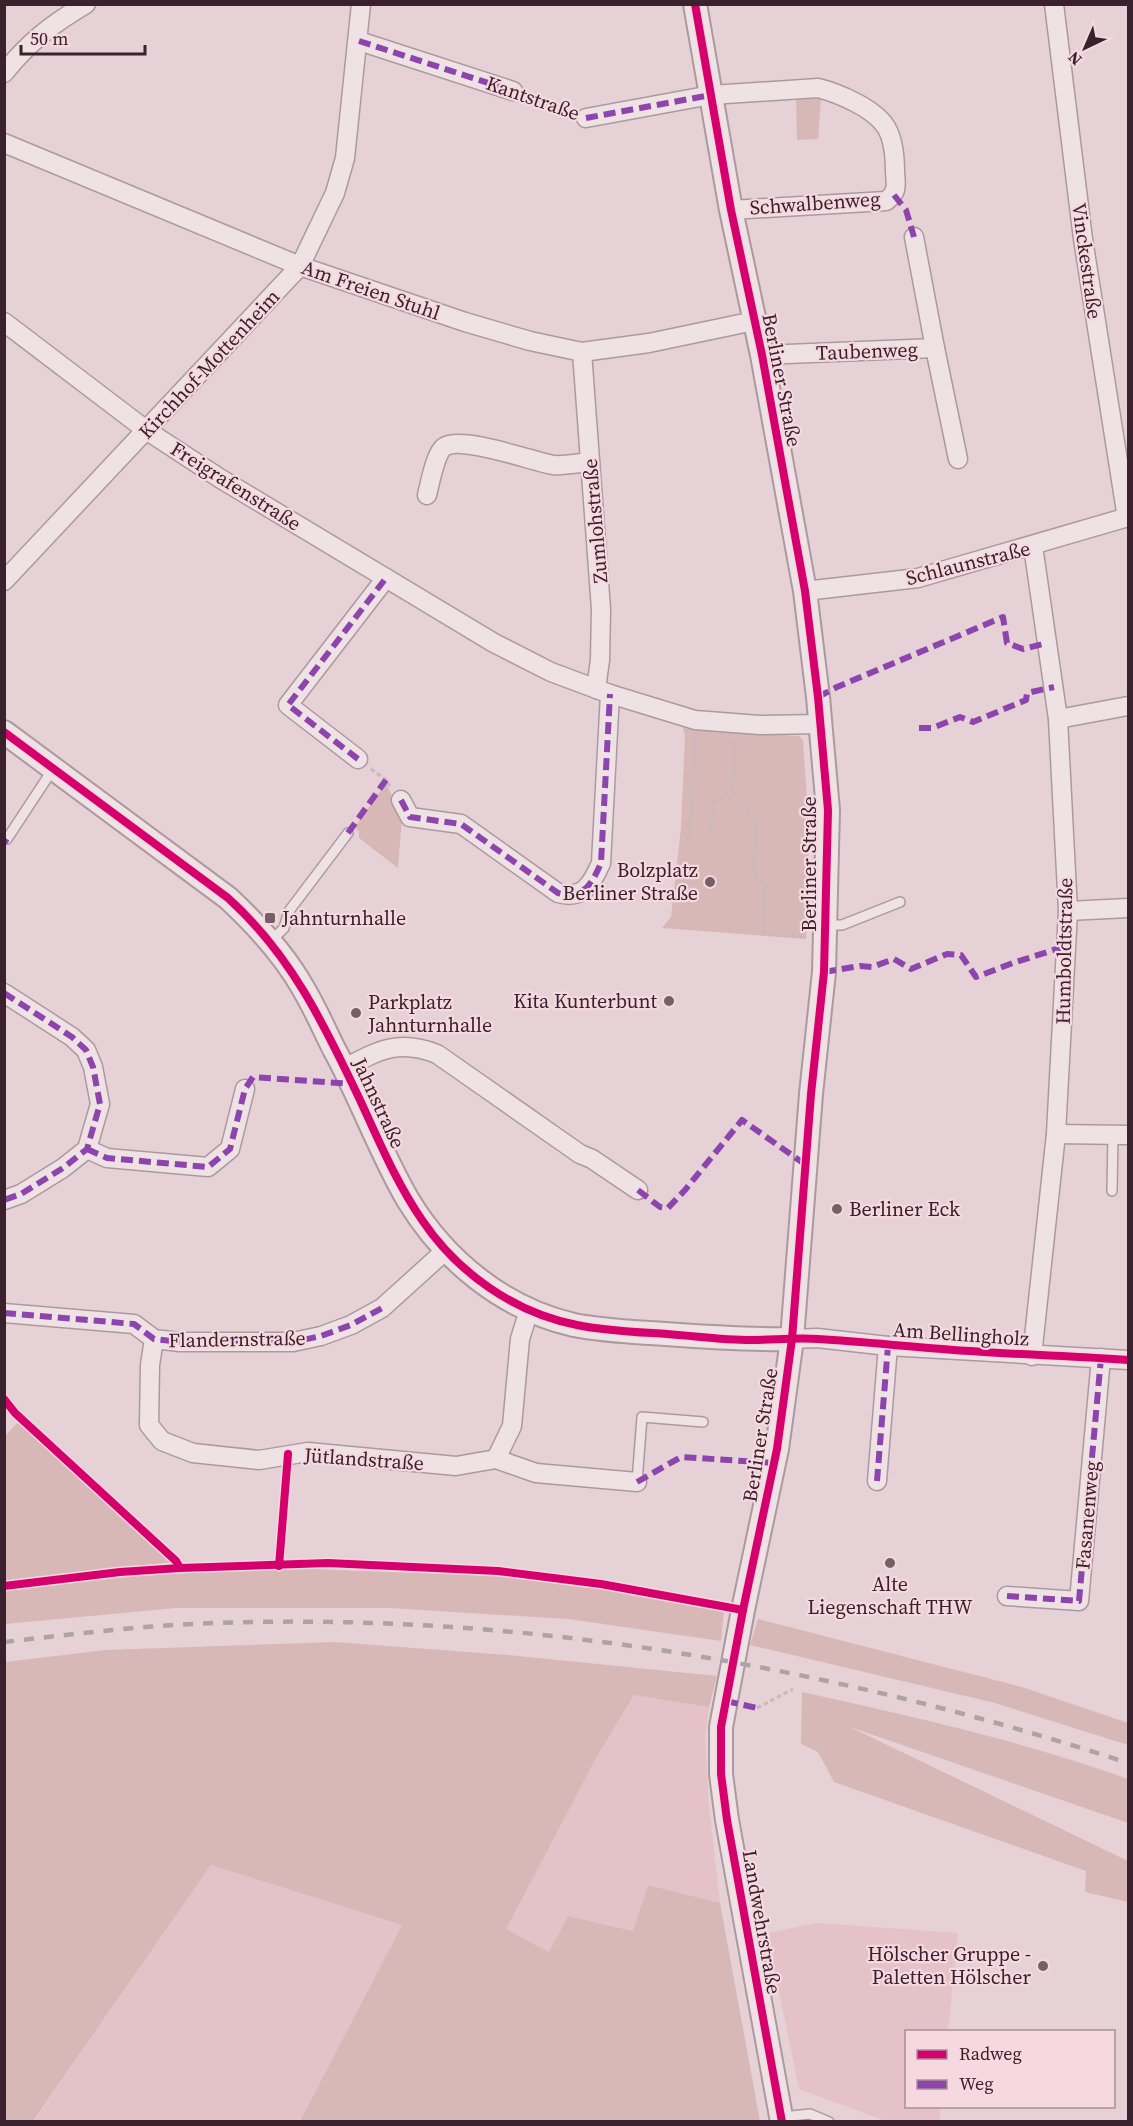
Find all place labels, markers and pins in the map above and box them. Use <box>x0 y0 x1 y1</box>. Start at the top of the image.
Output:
place label: Bolzplatz Berliner Straße <box>563 856 698 907</box>
marker: Bolzplatz Berliner Straße <box>703 875 717 889</box>
place label: Jahnturnhalle <box>281 904 406 932</box>
marker: Jahnturnhalle <box>263 911 277 925</box>
place label: Kita Kunterbunt <box>513 987 657 1015</box>
place label: Parkplatz Jahnturnhalle <box>367 988 492 1039</box>
marker: Kita Kunterbunt <box>662 994 676 1008</box>
marker: Parkplatz Jahnturnhalle <box>349 1006 363 1020</box>
place label: Berliner Eck <box>849 1195 960 1223</box>
marker: Berliner Eck <box>830 1202 844 1216</box>
marker: Alte Liegenschaft THW <box>883 1556 897 1570</box>
place label: Alte Liegenschaft THW <box>807 1570 973 1621</box>
place label: Hölscher Gruppe - Paletten Hölscher <box>868 1940 1032 1991</box>
marker: Hölscher Gruppe - Paletten Hölscher <box>1036 1959 1050 1973</box>

